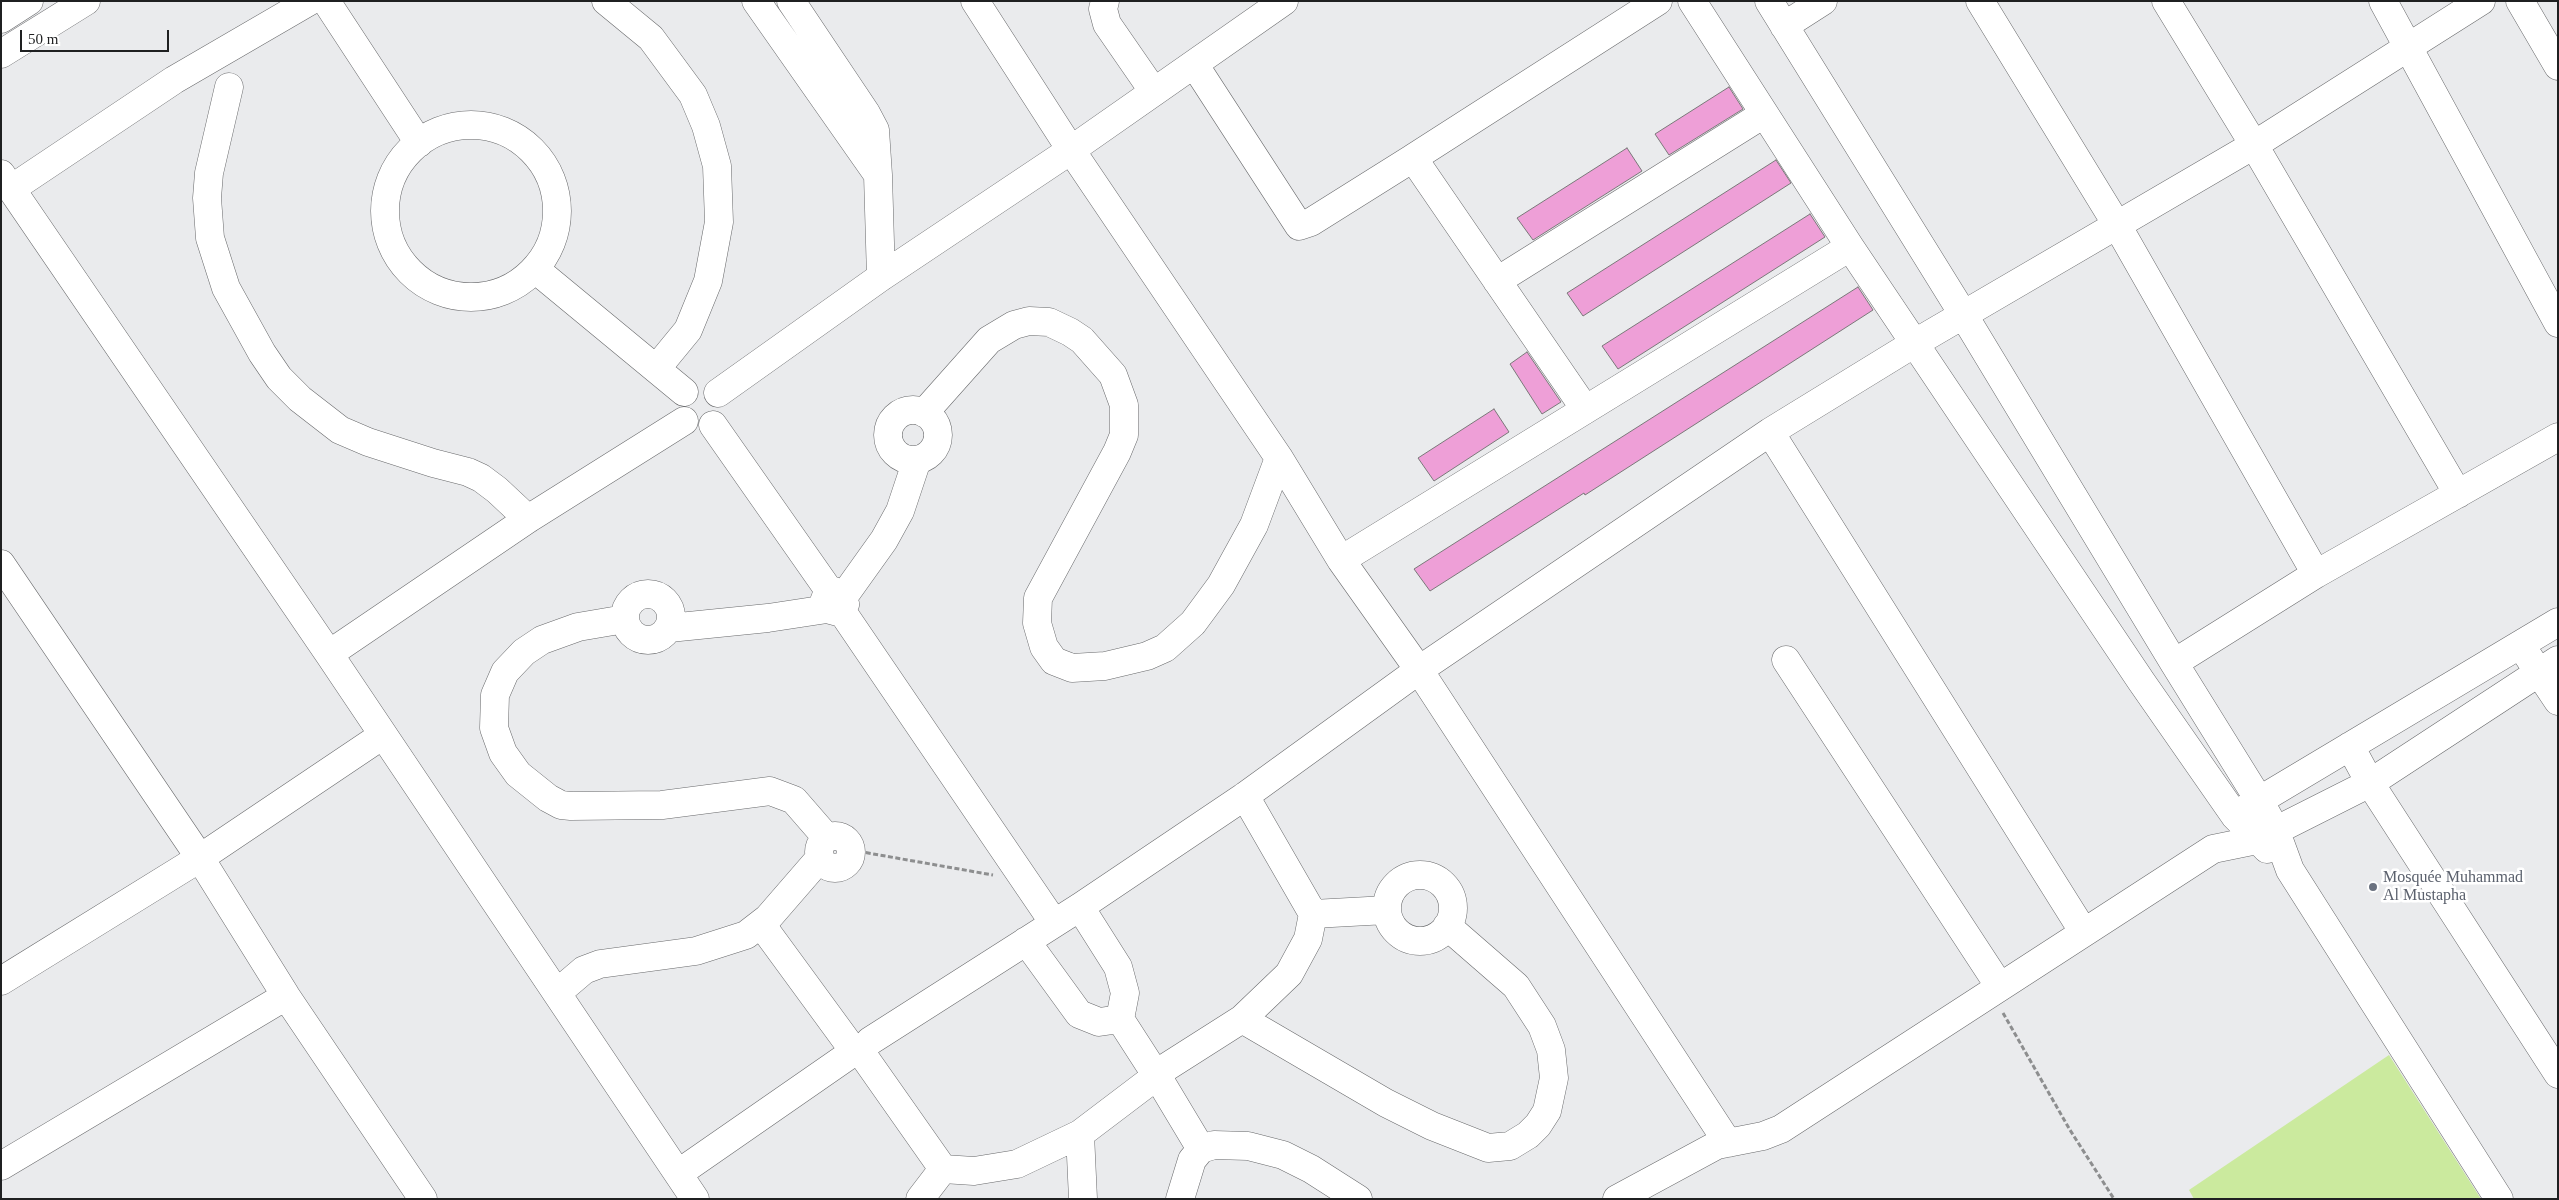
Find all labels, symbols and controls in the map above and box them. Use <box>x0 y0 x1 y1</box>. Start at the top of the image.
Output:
scale bar <box>22 20 171 52</box>
text: 50 m <box>28 31 58 47</box>
place label: Mosquée Muhammad Al Mustapha <box>2383 868 2531 906</box>
marker: Mosquée Muhammad Al Mustapha <box>2367 881 2379 893</box>

